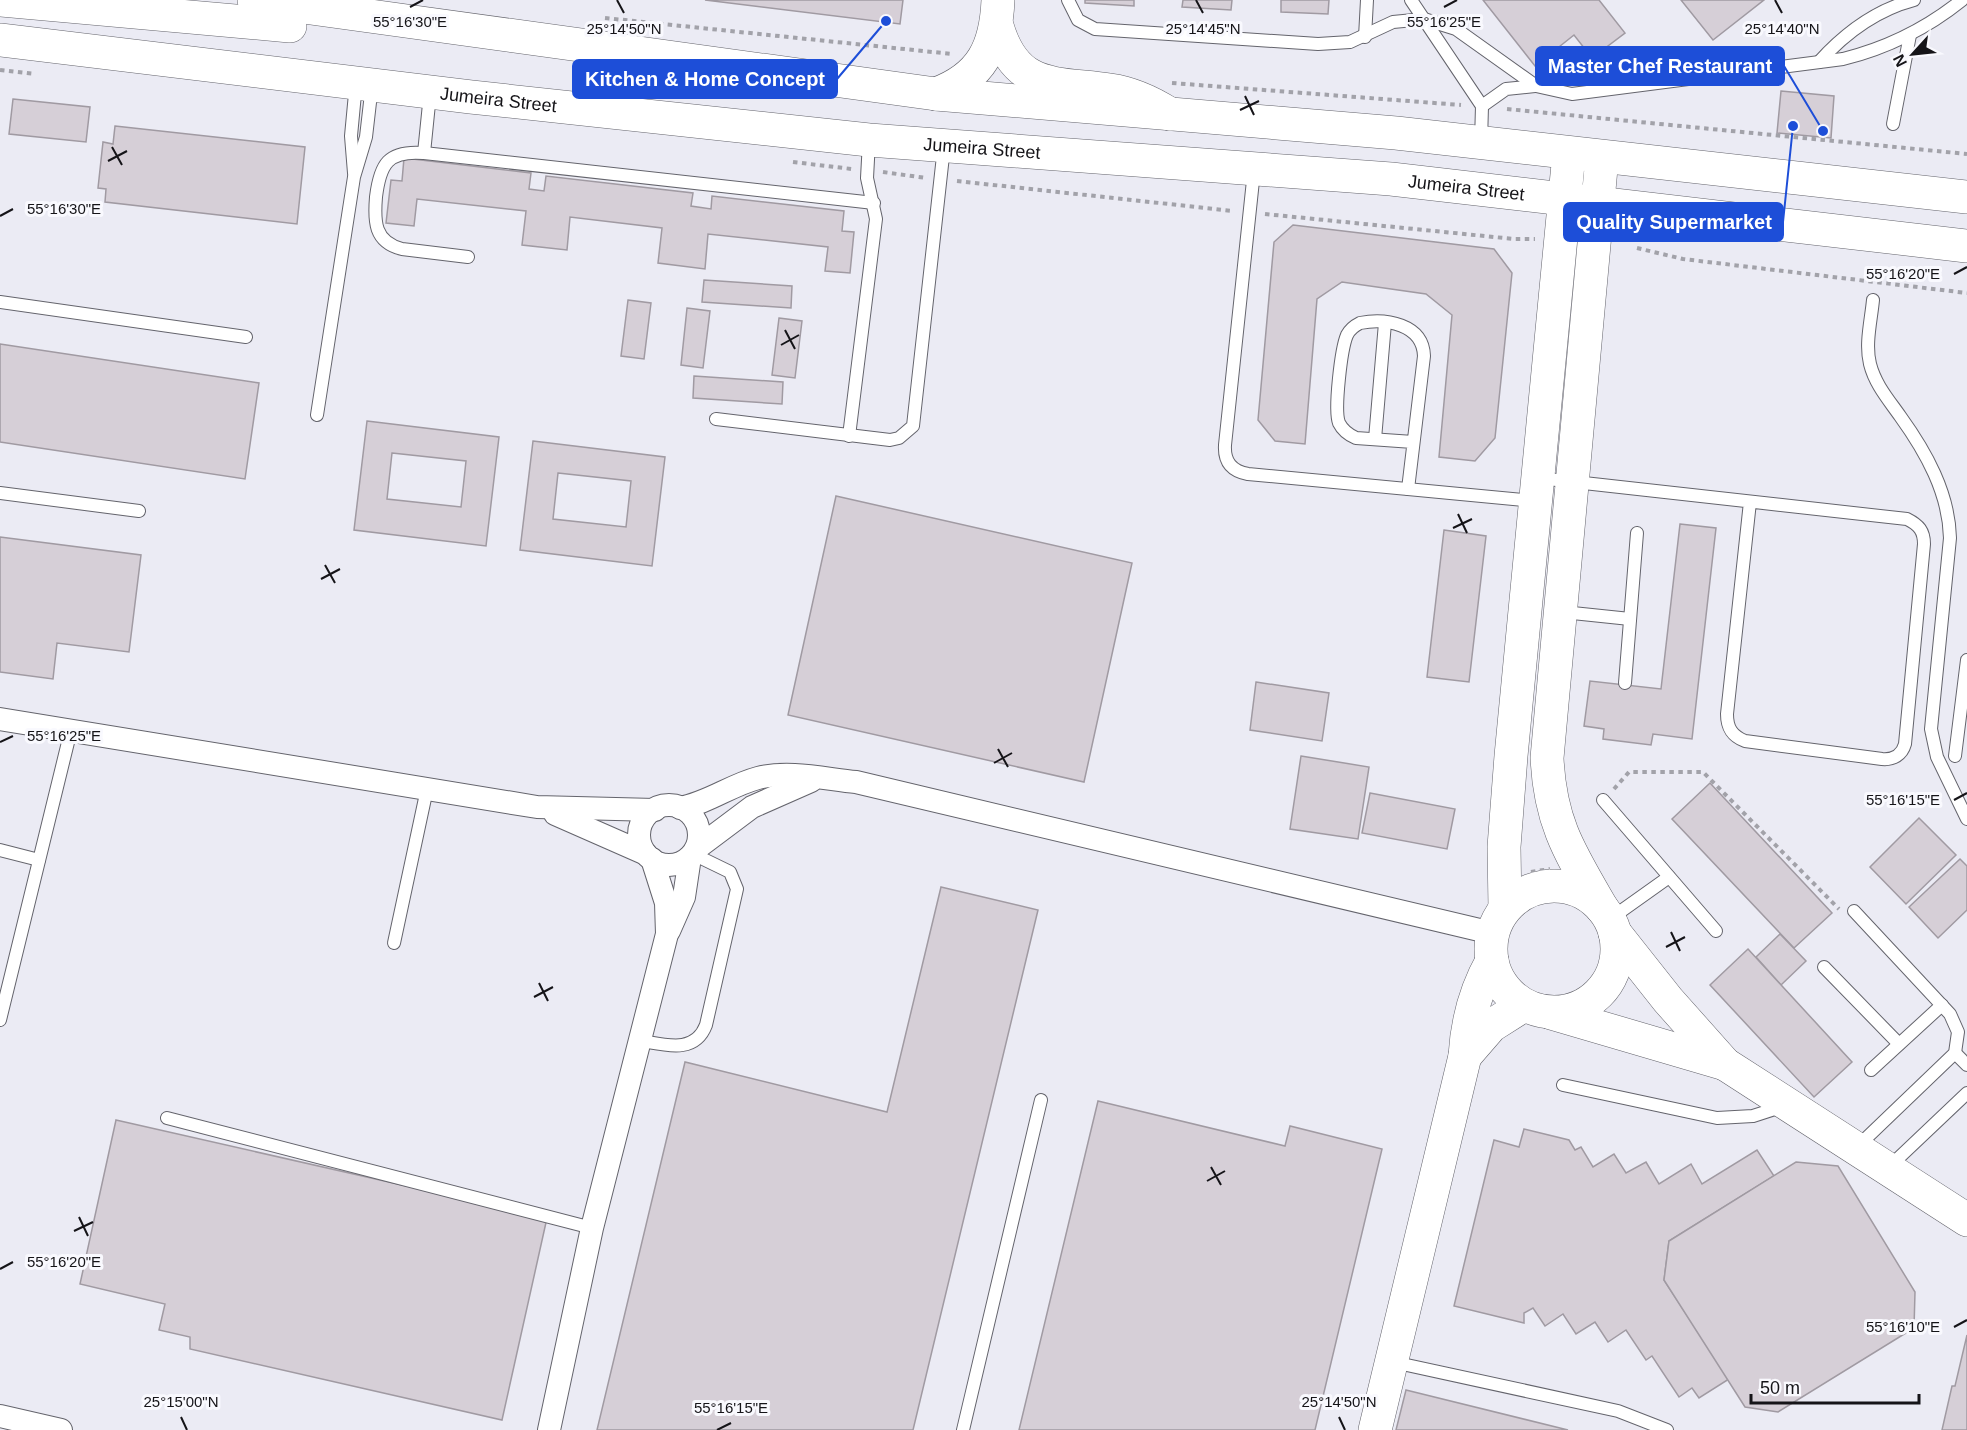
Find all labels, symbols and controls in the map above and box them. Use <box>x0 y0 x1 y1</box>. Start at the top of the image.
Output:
text: 55°16'30"E <box>373 13 447 30</box>
text: 55°16'25"E <box>1407 13 1481 30</box>
text: 25°14'50"N <box>586 20 662 37</box>
text: 25°14'45"N <box>1165 20 1241 37</box>
text: 25°14'40"N <box>1744 20 1820 37</box>
north arrow <box>1883 24 1943 84</box>
callout: Master Chef Restaurant <box>1536 47 1784 85</box>
text: N <box>1890 52 1910 70</box>
text: Master Chef Restaurant <box>1548 55 1773 77</box>
callout: Kitchen & Home Concept <box>573 60 837 98</box>
text: Kitchen & Home Concept <box>585 68 825 90</box>
street label: Jumeira Street <box>439 83 558 116</box>
street label: Jumeira Street <box>923 134 1041 163</box>
street label: Jumeira Street <box>1407 171 1526 204</box>
text: 55°16'30"E <box>27 200 101 217</box>
callout: Quality Supermarket <box>1564 203 1783 241</box>
text: Quality Supermarket <box>1576 211 1772 233</box>
text: 55°16'20"E <box>1866 265 1940 282</box>
text: 55°16'25"E <box>27 727 101 744</box>
text: 55°16'15"E <box>1866 791 1940 808</box>
text: 55°16'20"E <box>27 1253 101 1270</box>
text: 55°16'10"E <box>1866 1318 1940 1335</box>
scale bar <box>1751 1367 1919 1405</box>
text: 50 m <box>1760 1378 1800 1398</box>
text: 25°15'00"N <box>143 1393 219 1410</box>
text: 25°14'50"N <box>1301 1393 1377 1410</box>
text: 55°16'15"E <box>694 1399 768 1416</box>

